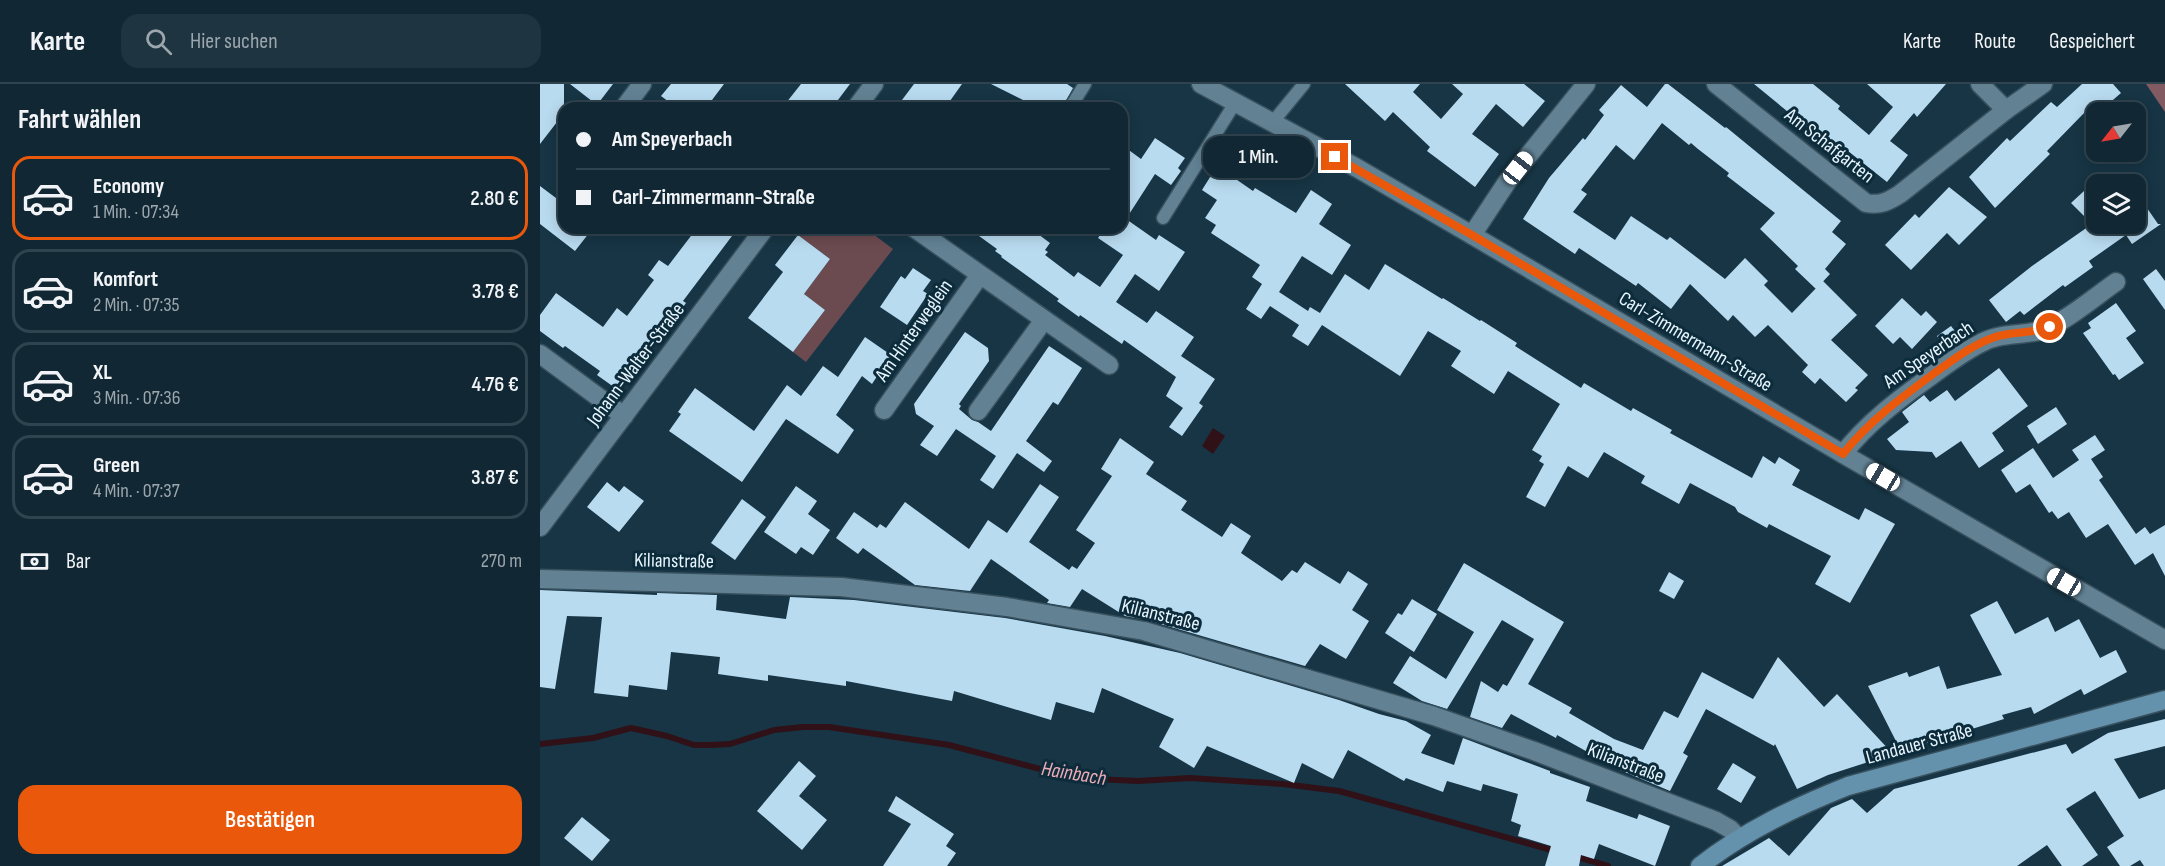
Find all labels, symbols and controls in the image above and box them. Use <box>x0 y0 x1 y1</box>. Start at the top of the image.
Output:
search box <box>121 14 541 68</box>
text: Karte <box>30 25 85 58</box>
icon: search <box>142 25 175 58</box>
text: Hier suchen <box>190 28 278 55</box>
text: Karte <box>1903 29 1941 54</box>
text: Route <box>1974 29 2016 54</box>
text: Gespeichert <box>2049 29 2135 54</box>
north arrow <box>2086 102 2146 162</box>
map controls <box>2086 102 2146 234</box>
street label: Am Schafgarten <box>1779 103 1879 188</box>
text: Fahrt wählen <box>18 104 141 136</box>
text: Am Speyerbach <box>612 126 732 153</box>
callout: 1 Min. <box>1203 136 1314 178</box>
route end <box>1321 143 1348 170</box>
text: 1 Min. <box>1239 145 1278 169</box>
car <box>1500 148 1536 188</box>
icon: car <box>21 171 75 225</box>
text: Economy <box>93 173 164 200</box>
button: layers <box>2086 174 2146 234</box>
text: Carl-Zimmermann-Straße <box>612 184 815 211</box>
text: 2.80 € <box>470 185 519 212</box>
text: 1 Min. · 07:34 <box>93 200 179 224</box>
icon: car <box>21 264 75 318</box>
text: Komfort <box>93 266 158 293</box>
street label: Am Hinterweglein <box>869 275 958 387</box>
text: 3.78 € <box>472 278 519 305</box>
street label: Carl-Zimmermann-Straße <box>1614 287 1777 397</box>
text: 2 Min. · 07:35 <box>93 293 180 317</box>
street label: Johann-Walter-Straße <box>581 298 690 432</box>
route start <box>2036 313 2063 340</box>
street label: Am Speyerbach <box>1878 316 1978 394</box>
icon: car <box>21 357 75 411</box>
text: XL <box>93 359 112 386</box>
text: 4.76 € <box>471 371 519 398</box>
text: 3 Min. · 07:36 <box>93 386 180 410</box>
icon: car <box>21 450 75 504</box>
text: Green <box>93 452 140 479</box>
car <box>1863 460 1903 494</box>
text: 3.87 € <box>471 464 519 491</box>
text: 4 Min. · 07:37 <box>93 479 180 503</box>
icon: cash <box>18 545 51 578</box>
text: Bar <box>66 548 91 575</box>
street label: Kilianstraße <box>634 548 714 574</box>
text: 270 m <box>481 549 522 573</box>
car <box>2044 565 2084 599</box>
street label: Kilianstraße <box>1119 594 1202 636</box>
street label: Landauer Straße <box>1863 718 1975 770</box>
street label: Kilianstraße <box>1584 737 1667 788</box>
water label: Hainbach <box>1040 756 1108 791</box>
button: Bestätigen <box>18 785 522 854</box>

